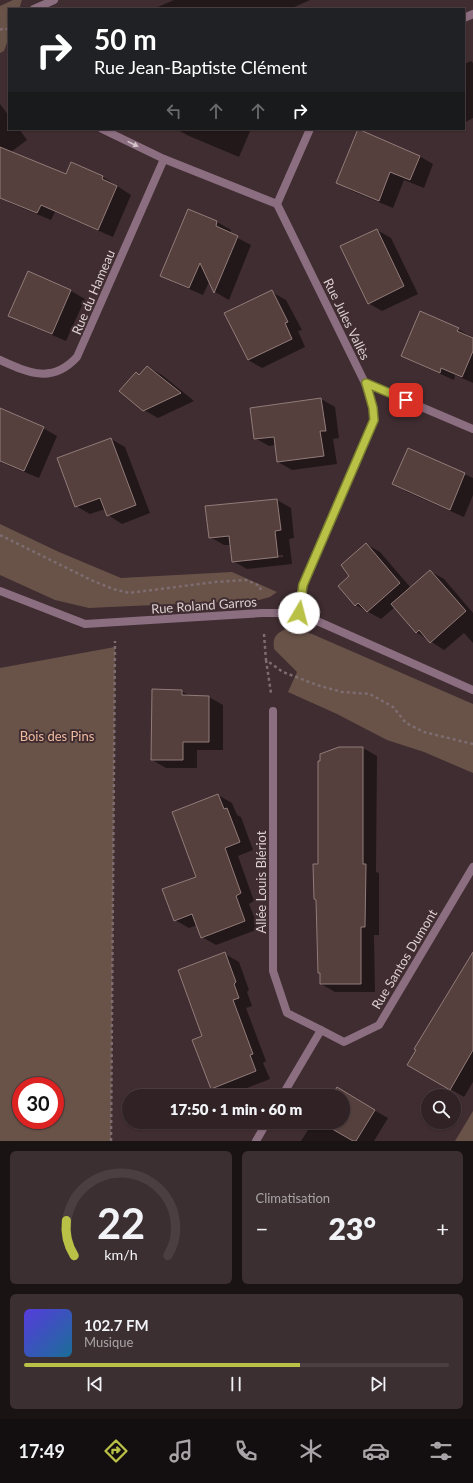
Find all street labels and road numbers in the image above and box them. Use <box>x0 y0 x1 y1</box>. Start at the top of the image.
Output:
street label: Rue du Hameau <box>68 247 118 337</box>
street label: Rue Jules Vallès <box>320 276 374 363</box>
street label: Rue Roland Garros <box>151 593 258 617</box>
street label: Allée Louis Blériot <box>253 830 269 933</box>
street label: Rue Santos Dumont <box>368 906 440 1012</box>

